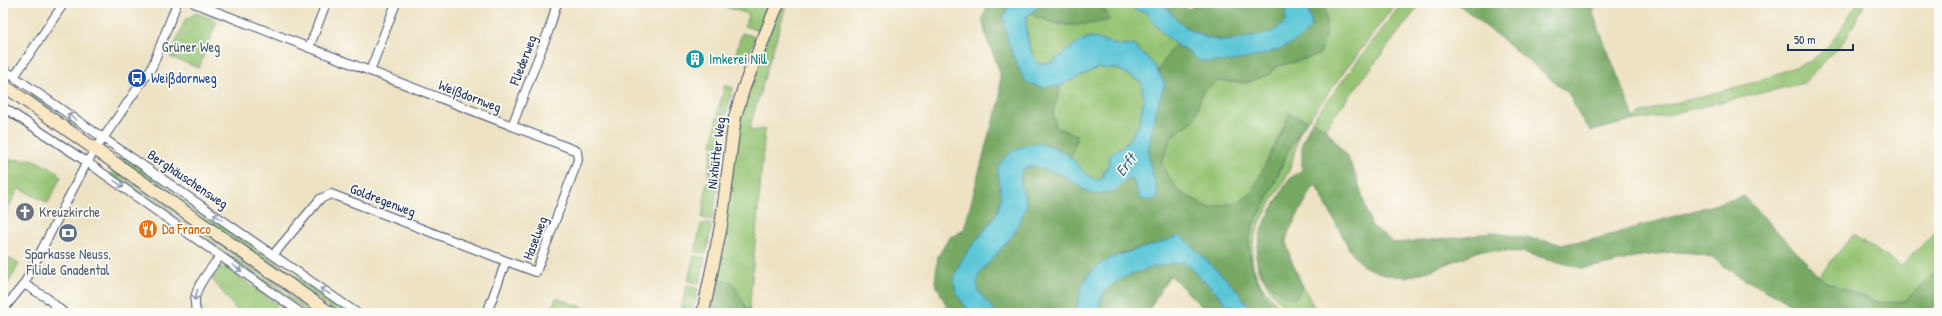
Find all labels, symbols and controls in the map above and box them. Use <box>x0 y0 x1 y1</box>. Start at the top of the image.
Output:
scale bar <box>1788 26 1853 52</box>
text: 50 m <box>1794 31 1815 48</box>
street label: Fliederweg <box>504 32 542 89</box>
park label: Grüner Weg <box>162 37 220 57</box>
building icon: Imkerei Nill <box>684 48 706 70</box>
place label: Imkerei Nill <box>709 49 768 68</box>
bus stop icon: Weißdornweg <box>126 67 148 89</box>
place label: Weißdornweg <box>151 68 217 88</box>
street label: Weißdornweg <box>436 75 504 117</box>
one-way arrow <box>67 113 78 121</box>
street label: Nixhütter Weg <box>702 116 730 190</box>
street label: Berghäuschensweg <box>144 145 232 213</box>
water label: Erft <box>1110 147 1143 180</box>
street label: Goldregenweg <box>347 178 419 222</box>
one-way arrow <box>114 180 125 188</box>
church icon: Kreuzkirche <box>14 201 36 223</box>
place label: Kreuzkirche <box>39 202 101 221</box>
one-way arrow <box>213 213 224 221</box>
street label: Haselweg <box>518 213 552 263</box>
restaurant icon: Da Franco <box>137 218 159 240</box>
place label: Da Franco <box>162 219 211 238</box>
bank icon: Sparkasse Neuss, Filiale Gnadental <box>57 222 79 244</box>
place label: Sparkasse Neuss, Filiale Gnadental <box>25 244 111 279</box>
one-way arrow <box>231 264 242 272</box>
one-way arrow <box>320 287 331 295</box>
one-way arrow <box>192 289 200 302</box>

